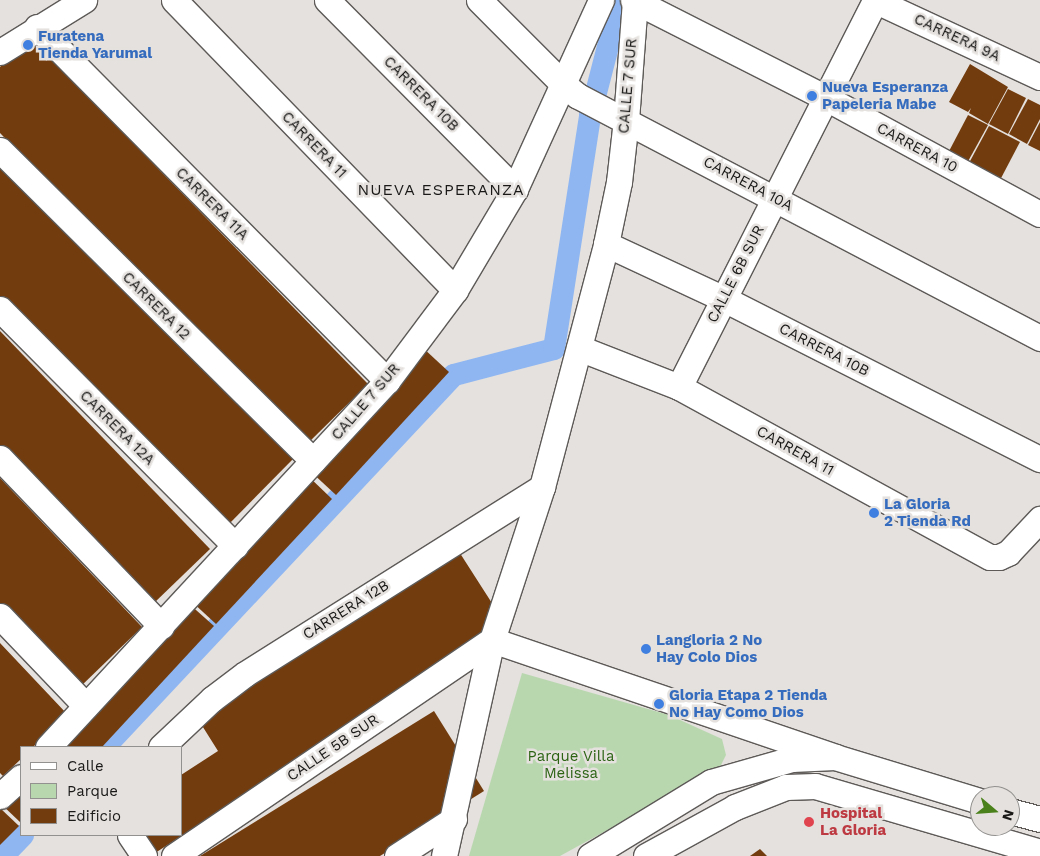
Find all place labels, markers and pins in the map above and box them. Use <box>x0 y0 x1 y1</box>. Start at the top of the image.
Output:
place label: Furatena Tienda Yarumal <box>38 27 153 62</box>
marker: Furatena Tienda Yarumal <box>22 39 34 51</box>
place label: Nueva Esperanza Papeleria Mabe <box>822 78 948 113</box>
marker: Nueva Esperanza Papeleria Mabe <box>806 90 818 102</box>
place label: La Gloria 2 Tienda Rd <box>884 495 971 530</box>
marker: La Gloria 2 Tienda Rd <box>868 507 880 519</box>
place label: Langloria 2 No Hay Colo Dios <box>656 631 762 666</box>
marker: Langloria 2 No Hay Colo Dios <box>640 643 652 655</box>
place label: Gloria Etapa 2 Tienda No Hay Como Dios <box>669 686 828 721</box>
marker: Gloria Etapa 2 Tienda No Hay Como Dios <box>653 698 665 710</box>
place label: Hospital La Gloria <box>820 804 886 839</box>
marker: Hospital La Gloria <box>802 815 816 829</box>

